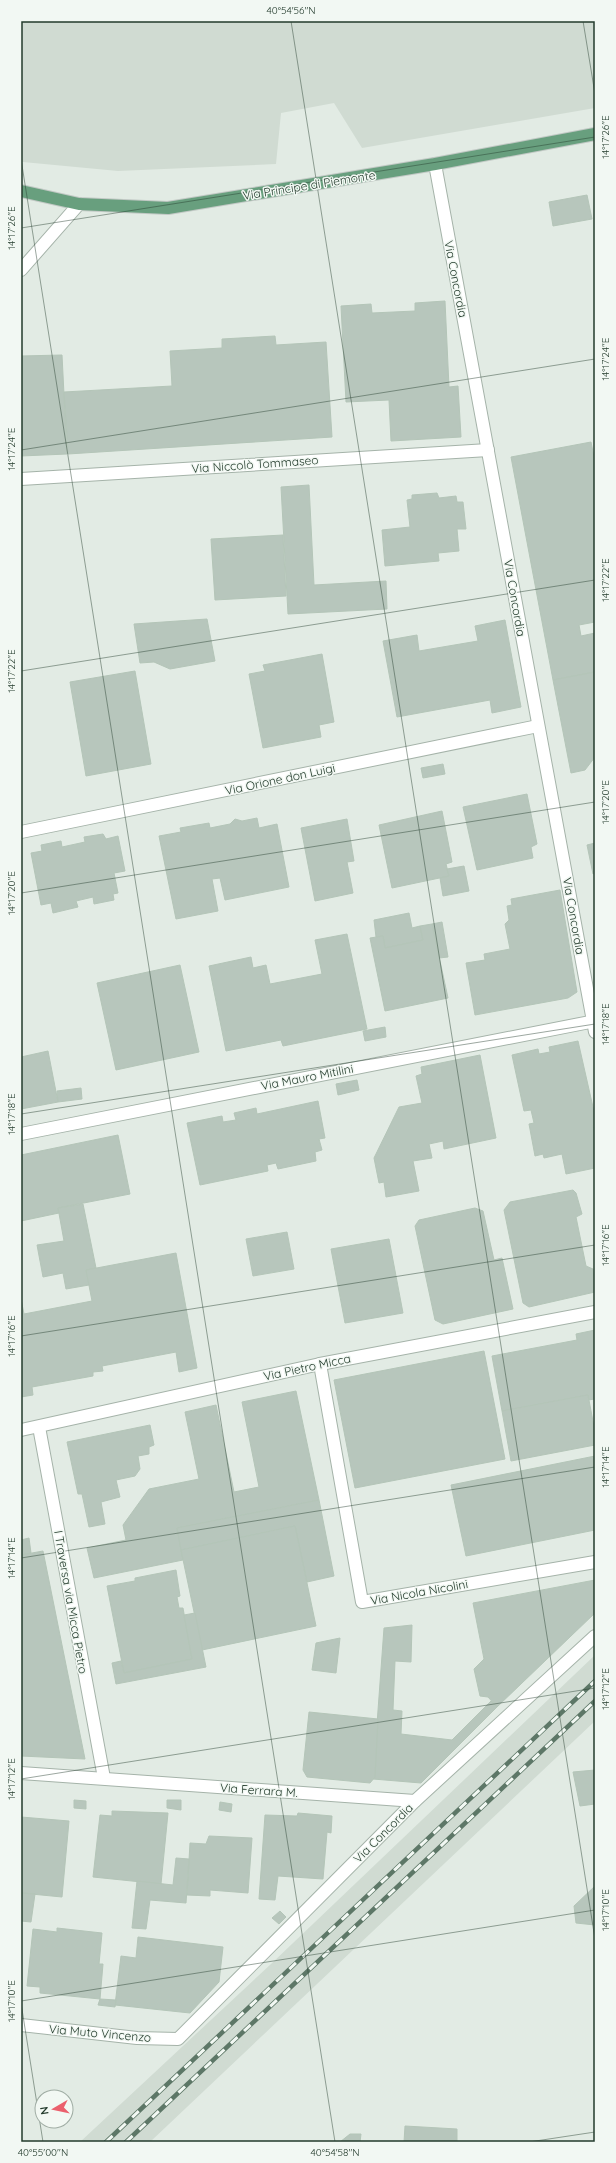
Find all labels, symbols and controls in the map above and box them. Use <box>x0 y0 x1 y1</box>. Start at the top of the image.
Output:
text: 40°54'56"N <box>266 4 316 17</box>
text: 14°17'26"E <box>599 115 612 159</box>
street label: Via Principe di Piemonte <box>242 167 377 203</box>
text: 14°17'26"E <box>5 206 18 250</box>
street label: Via Concordia <box>441 239 471 319</box>
text: 14°17'24"E <box>599 337 612 381</box>
text: 14°17'24"E <box>5 427 18 471</box>
street label: Via Niccolò Tommaseo <box>191 452 319 476</box>
street label: Via Concordia <box>501 558 529 638</box>
text: 14°17'22"E <box>599 558 612 602</box>
text: 14°17'22"E <box>5 649 18 693</box>
street label: Via Orione don Luigi <box>224 760 336 798</box>
text: 14°17'20"E <box>599 780 612 824</box>
text: 14°17'20"E <box>5 871 18 915</box>
street label: Via Concordia <box>560 876 588 956</box>
text: 14°17'18"E <box>599 1003 612 1045</box>
street label: Via Mauro Mitilini <box>260 1061 354 1093</box>
text: 14°17'18"E <box>5 1093 18 1135</box>
text: 14°17'16"E <box>599 1224 612 1266</box>
text: 14°17'16"E <box>5 1315 18 1357</box>
street label: Via Pietro Micca <box>262 1350 352 1384</box>
text: 14°17'14"E <box>599 1446 612 1488</box>
street label: I Traversa via Micca Pietro <box>51 1529 91 1675</box>
text: 14°17'14"E <box>5 1537 18 1579</box>
street label: Via Nicola Nicolini <box>369 1576 469 1608</box>
text: 14°17'12"E <box>599 1668 612 1710</box>
text: 14°17'12"E <box>5 1758 18 1800</box>
street label: Via Ferrara M. <box>220 1780 298 1800</box>
street label: Via Concordia <box>350 1800 416 1866</box>
text: 14°17'10"E <box>599 1889 612 1931</box>
text: 14°17'10"E <box>5 1980 18 2022</box>
street label: Via Muto Vincenzo <box>48 2021 152 2045</box>
north arrow <box>34 2089 74 2129</box>
text: N <box>37 2105 52 2116</box>
text: 40°55'00"N <box>18 2146 68 2159</box>
text: 40°54'58"N <box>310 2146 360 2159</box>

